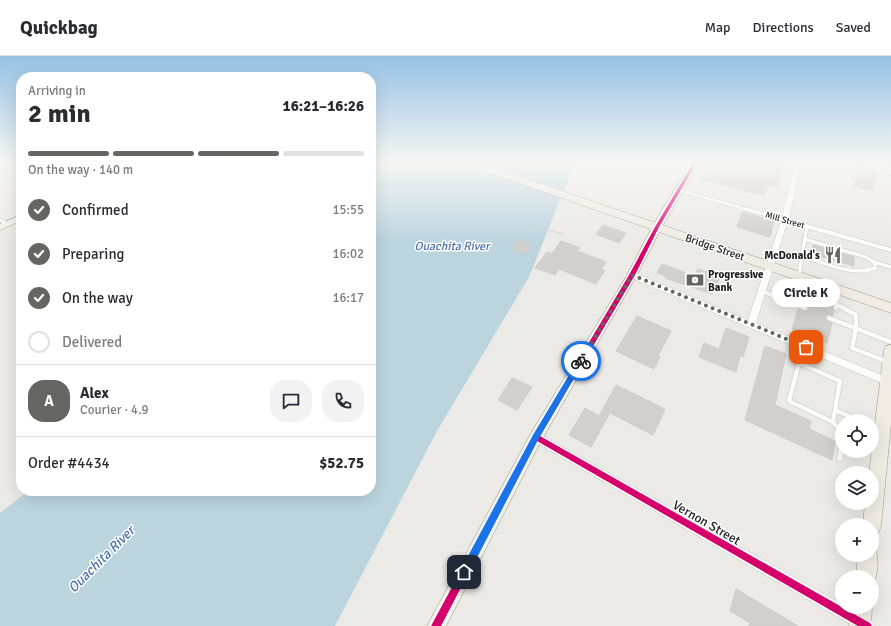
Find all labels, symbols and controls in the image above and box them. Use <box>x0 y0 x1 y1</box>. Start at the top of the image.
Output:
text: Quickbag <box>20 16 98 40</box>
text: Map <box>705 19 731 36</box>
text: Directions <box>753 19 814 36</box>
text: Saved <box>836 19 871 36</box>
text: Arriving in <box>28 83 86 99</box>
text: 16:21–16:26 <box>283 97 364 115</box>
text: 2 min <box>28 98 91 130</box>
text: On the way · 140 m <box>28 162 133 178</box>
icon: check <box>28 199 50 221</box>
text: Confirmed <box>62 201 129 219</box>
text: 15:55 <box>332 202 364 218</box>
street label: Mill Street <box>764 210 806 231</box>
street label: Bridge Street <box>683 231 746 264</box>
water label: Ouachita River <box>415 239 491 254</box>
icon: check <box>28 243 50 265</box>
text: Preparing <box>62 245 125 263</box>
restaurant icon: McDonald's <box>823 245 843 265</box>
text: 16:02 <box>332 246 364 262</box>
place label: McDonald's <box>764 249 820 262</box>
place label: Progressive Bank <box>708 268 764 294</box>
bank icon: Progressive Bank <box>685 270 705 290</box>
callout: Circle K <box>772 279 840 307</box>
text: Circle K <box>784 285 828 301</box>
icon: check <box>28 287 50 309</box>
text: On the way <box>62 289 133 307</box>
text: 16:17 <box>332 290 364 306</box>
pin <box>789 330 823 364</box>
text: Delivered <box>62 333 122 351</box>
icon: bag <box>795 336 817 358</box>
courier <box>561 341 601 381</box>
icon: bike <box>570 350 592 372</box>
button: chat <box>270 380 312 422</box>
button: phone <box>322 380 364 422</box>
text: Alex <box>80 384 109 402</box>
text: A <box>44 392 54 410</box>
text: Courier · 4.9 <box>80 402 149 418</box>
map controls <box>835 414 879 614</box>
button: locate <box>835 414 879 458</box>
text: Order #4434 <box>28 454 110 472</box>
text: $52.75 <box>319 454 364 472</box>
button: layers <box>835 466 879 510</box>
street label: Vernon Street <box>670 497 744 549</box>
button: + <box>835 518 879 562</box>
water label: Ouachita River <box>64 521 140 596</box>
pin <box>447 555 481 589</box>
icon: home <box>453 561 475 583</box>
button: − <box>835 570 879 614</box>

